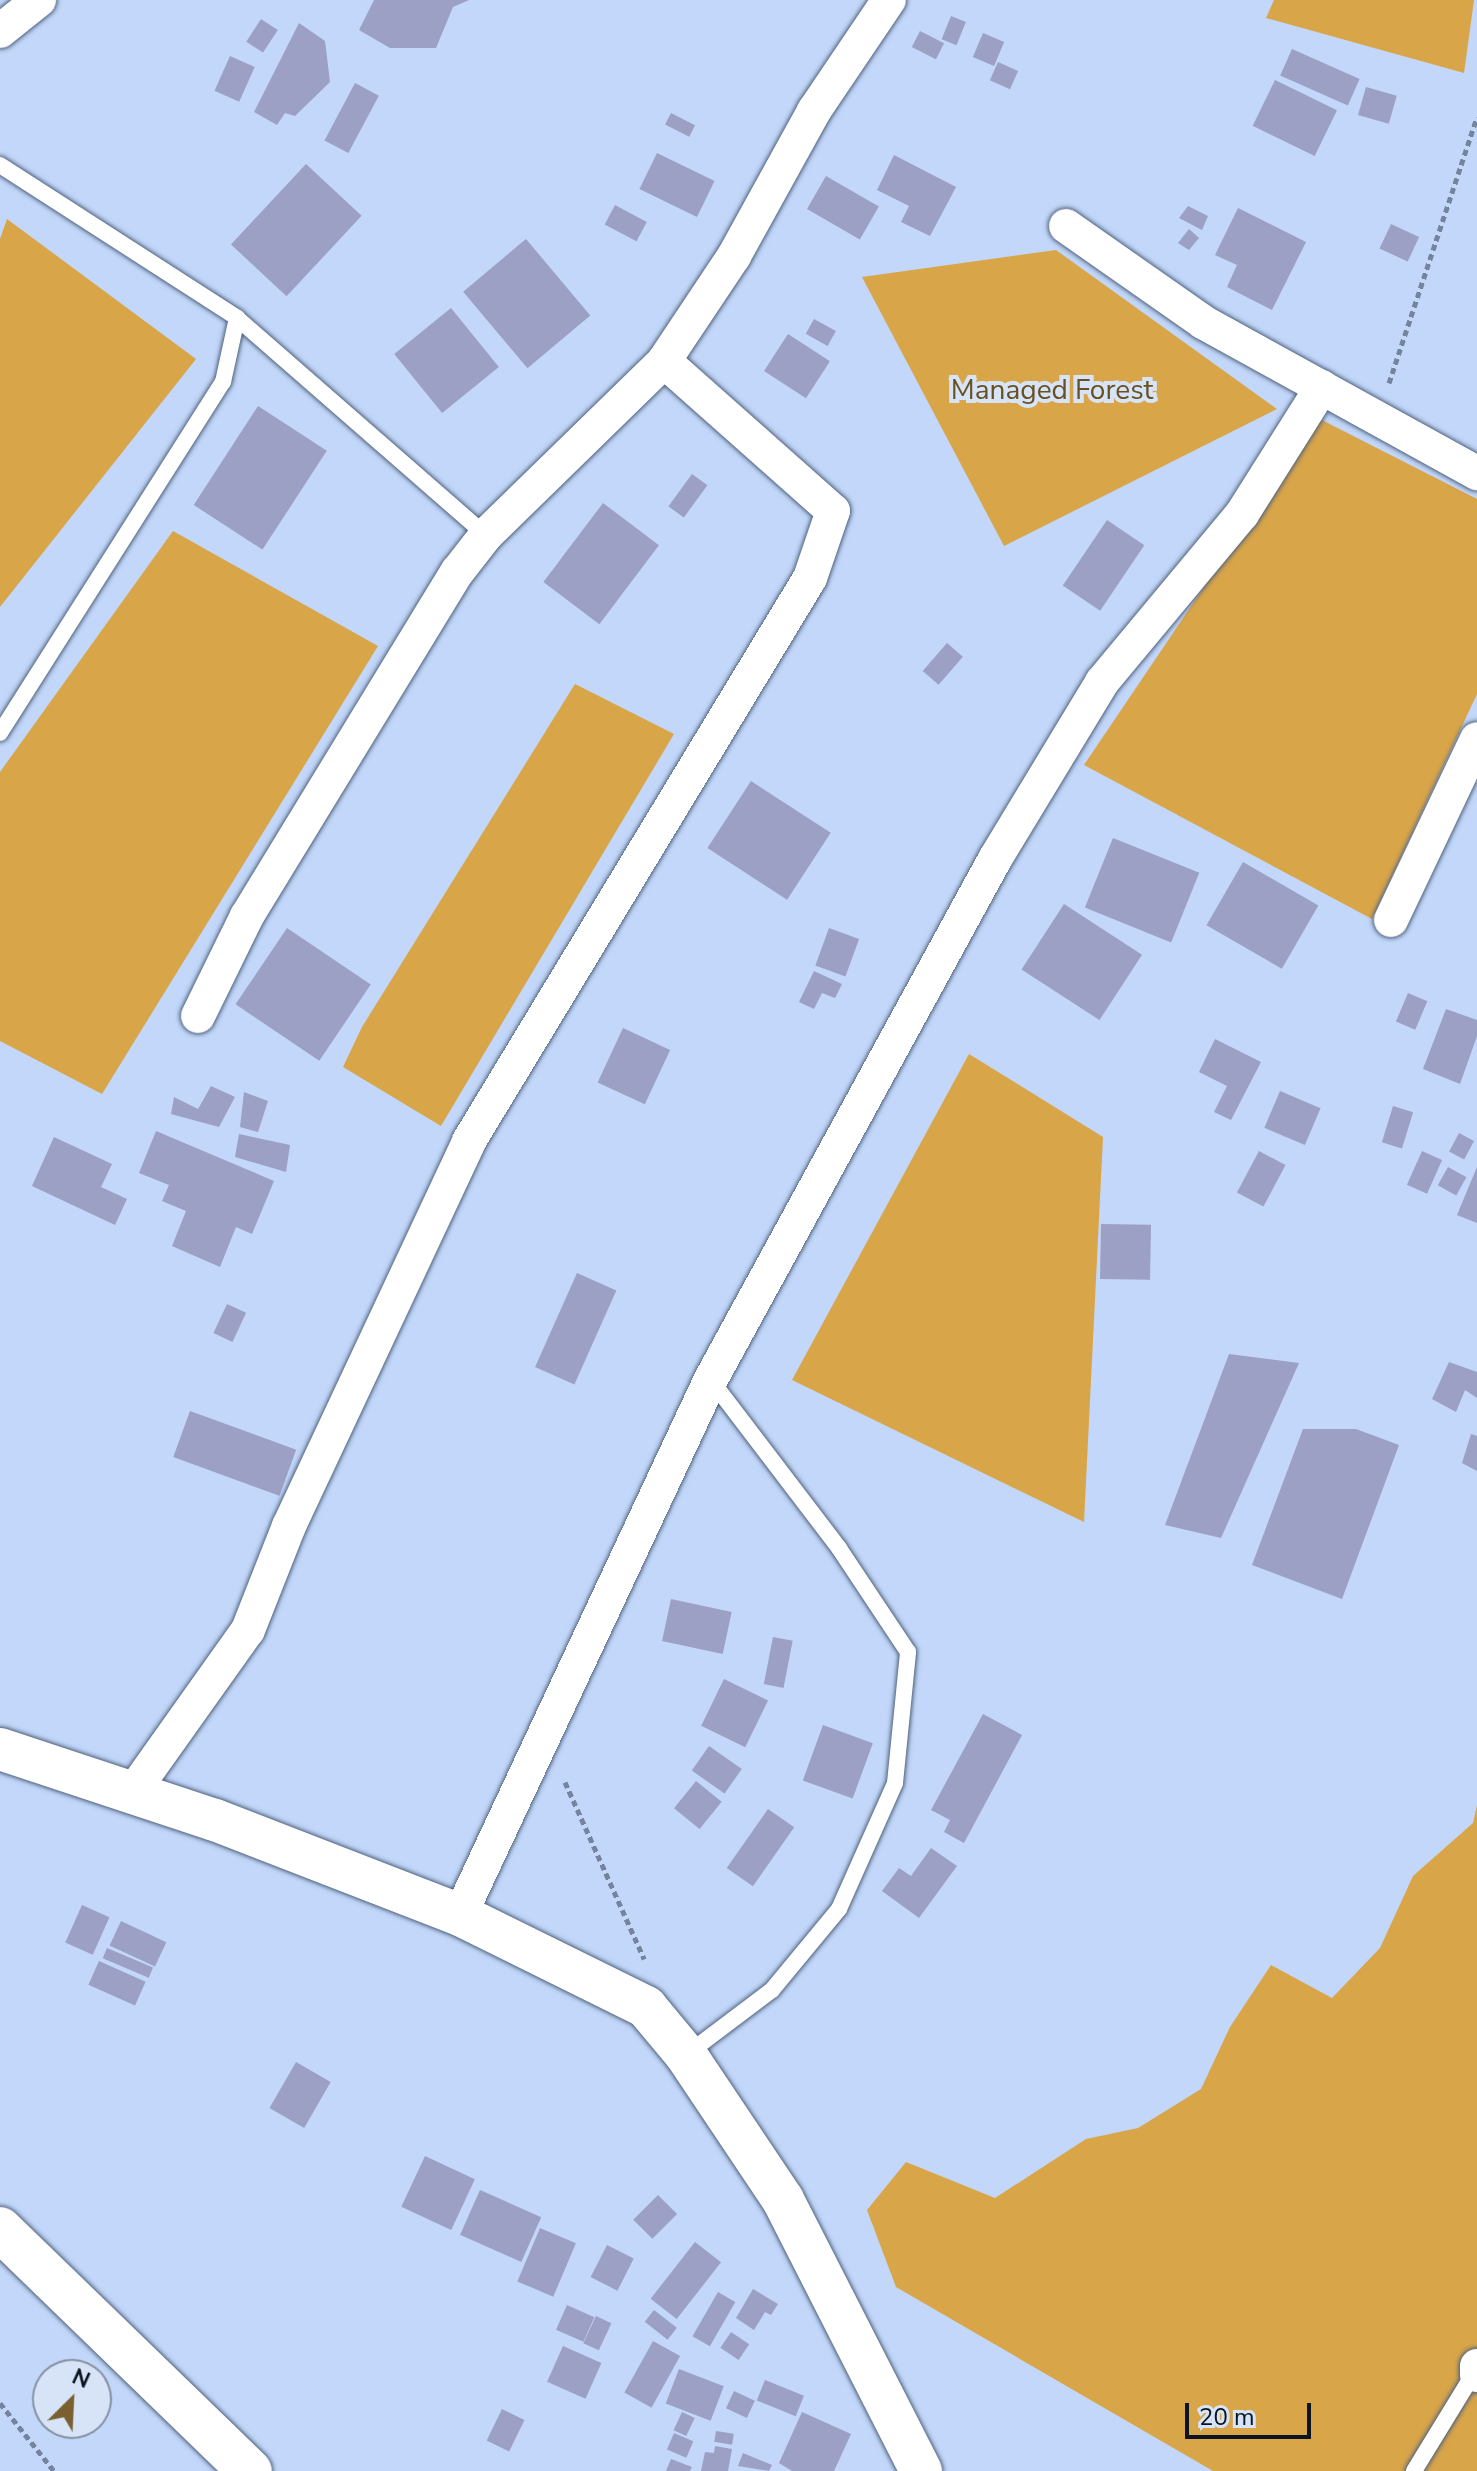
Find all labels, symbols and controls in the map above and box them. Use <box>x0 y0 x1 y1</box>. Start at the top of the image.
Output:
park label: Managed Forest <box>951 373 1153 407</box>
north arrow <box>32 2359 112 2439</box>
text: N <box>67 2362 95 2396</box>
scale bar <box>1189 2387 1315 2437</box>
text: 20 m <box>1199 2401 1255 2433</box>

